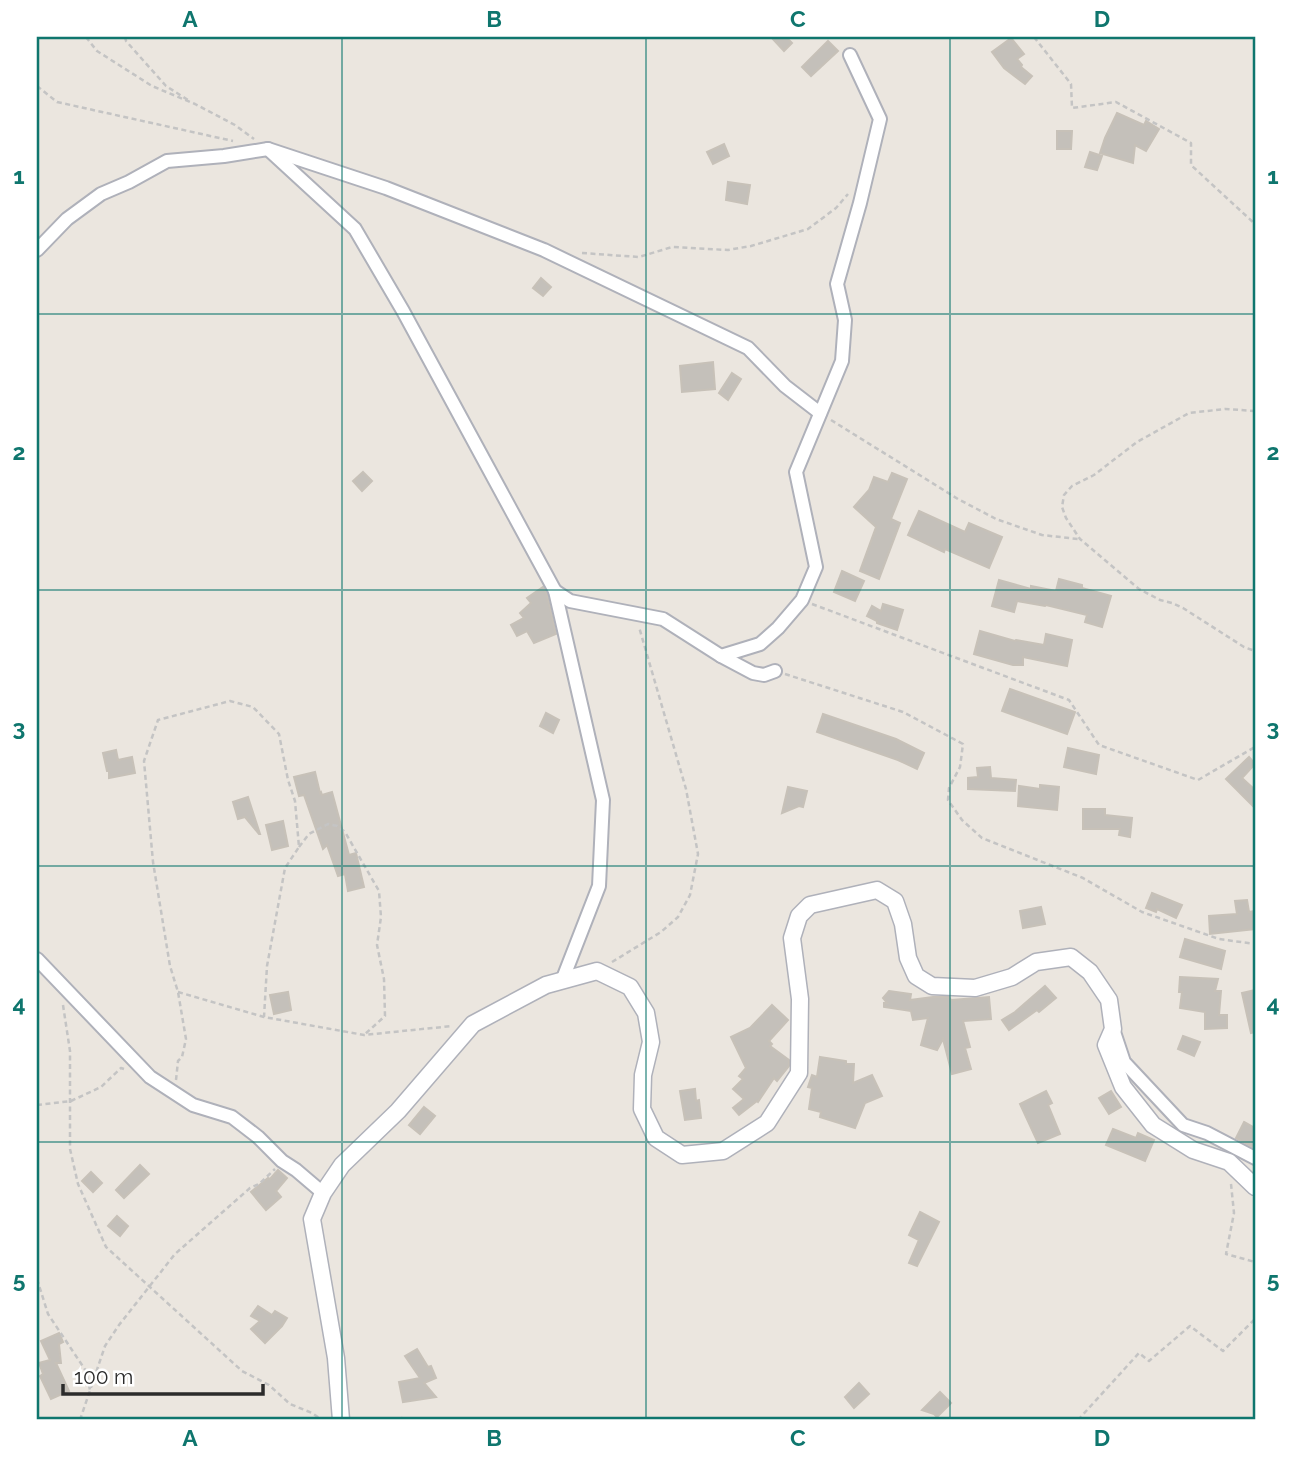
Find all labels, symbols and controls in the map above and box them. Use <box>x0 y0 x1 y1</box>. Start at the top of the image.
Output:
text: A <box>182 5 198 32</box>
text: B <box>486 5 502 32</box>
text: C <box>790 5 806 32</box>
text: D <box>1094 5 1110 32</box>
text: 1 <box>13 162 25 189</box>
text: 1 <box>1267 162 1279 189</box>
text: 2 <box>13 438 25 465</box>
text: 2 <box>1267 438 1279 465</box>
text: 3 <box>13 714 25 741</box>
text: 3 <box>1267 714 1279 741</box>
text: 4 <box>12 990 26 1017</box>
text: 4 <box>1266 990 1280 1017</box>
text: 5 <box>13 1266 26 1293</box>
text: 5 <box>1267 1266 1280 1293</box>
scale bar <box>63 1352 262 1396</box>
text: 100 m <box>74 1364 133 1389</box>
text: A <box>182 1424 198 1451</box>
text: B <box>486 1424 502 1451</box>
text: C <box>790 1424 806 1451</box>
text: D <box>1094 1424 1110 1451</box>

